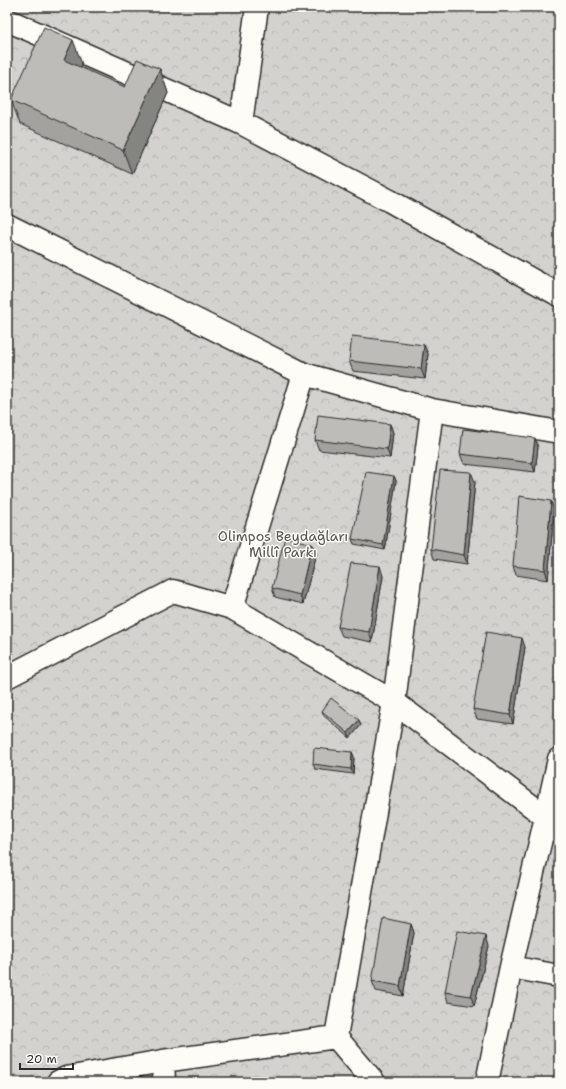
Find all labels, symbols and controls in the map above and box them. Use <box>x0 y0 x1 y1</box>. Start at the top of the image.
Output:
park label: Olimpos Beydağları Millî Parkı <box>218 527 348 561</box>
scale bar <box>20 1045 73 1071</box>
text: 20 m <box>26 1051 57 1067</box>

